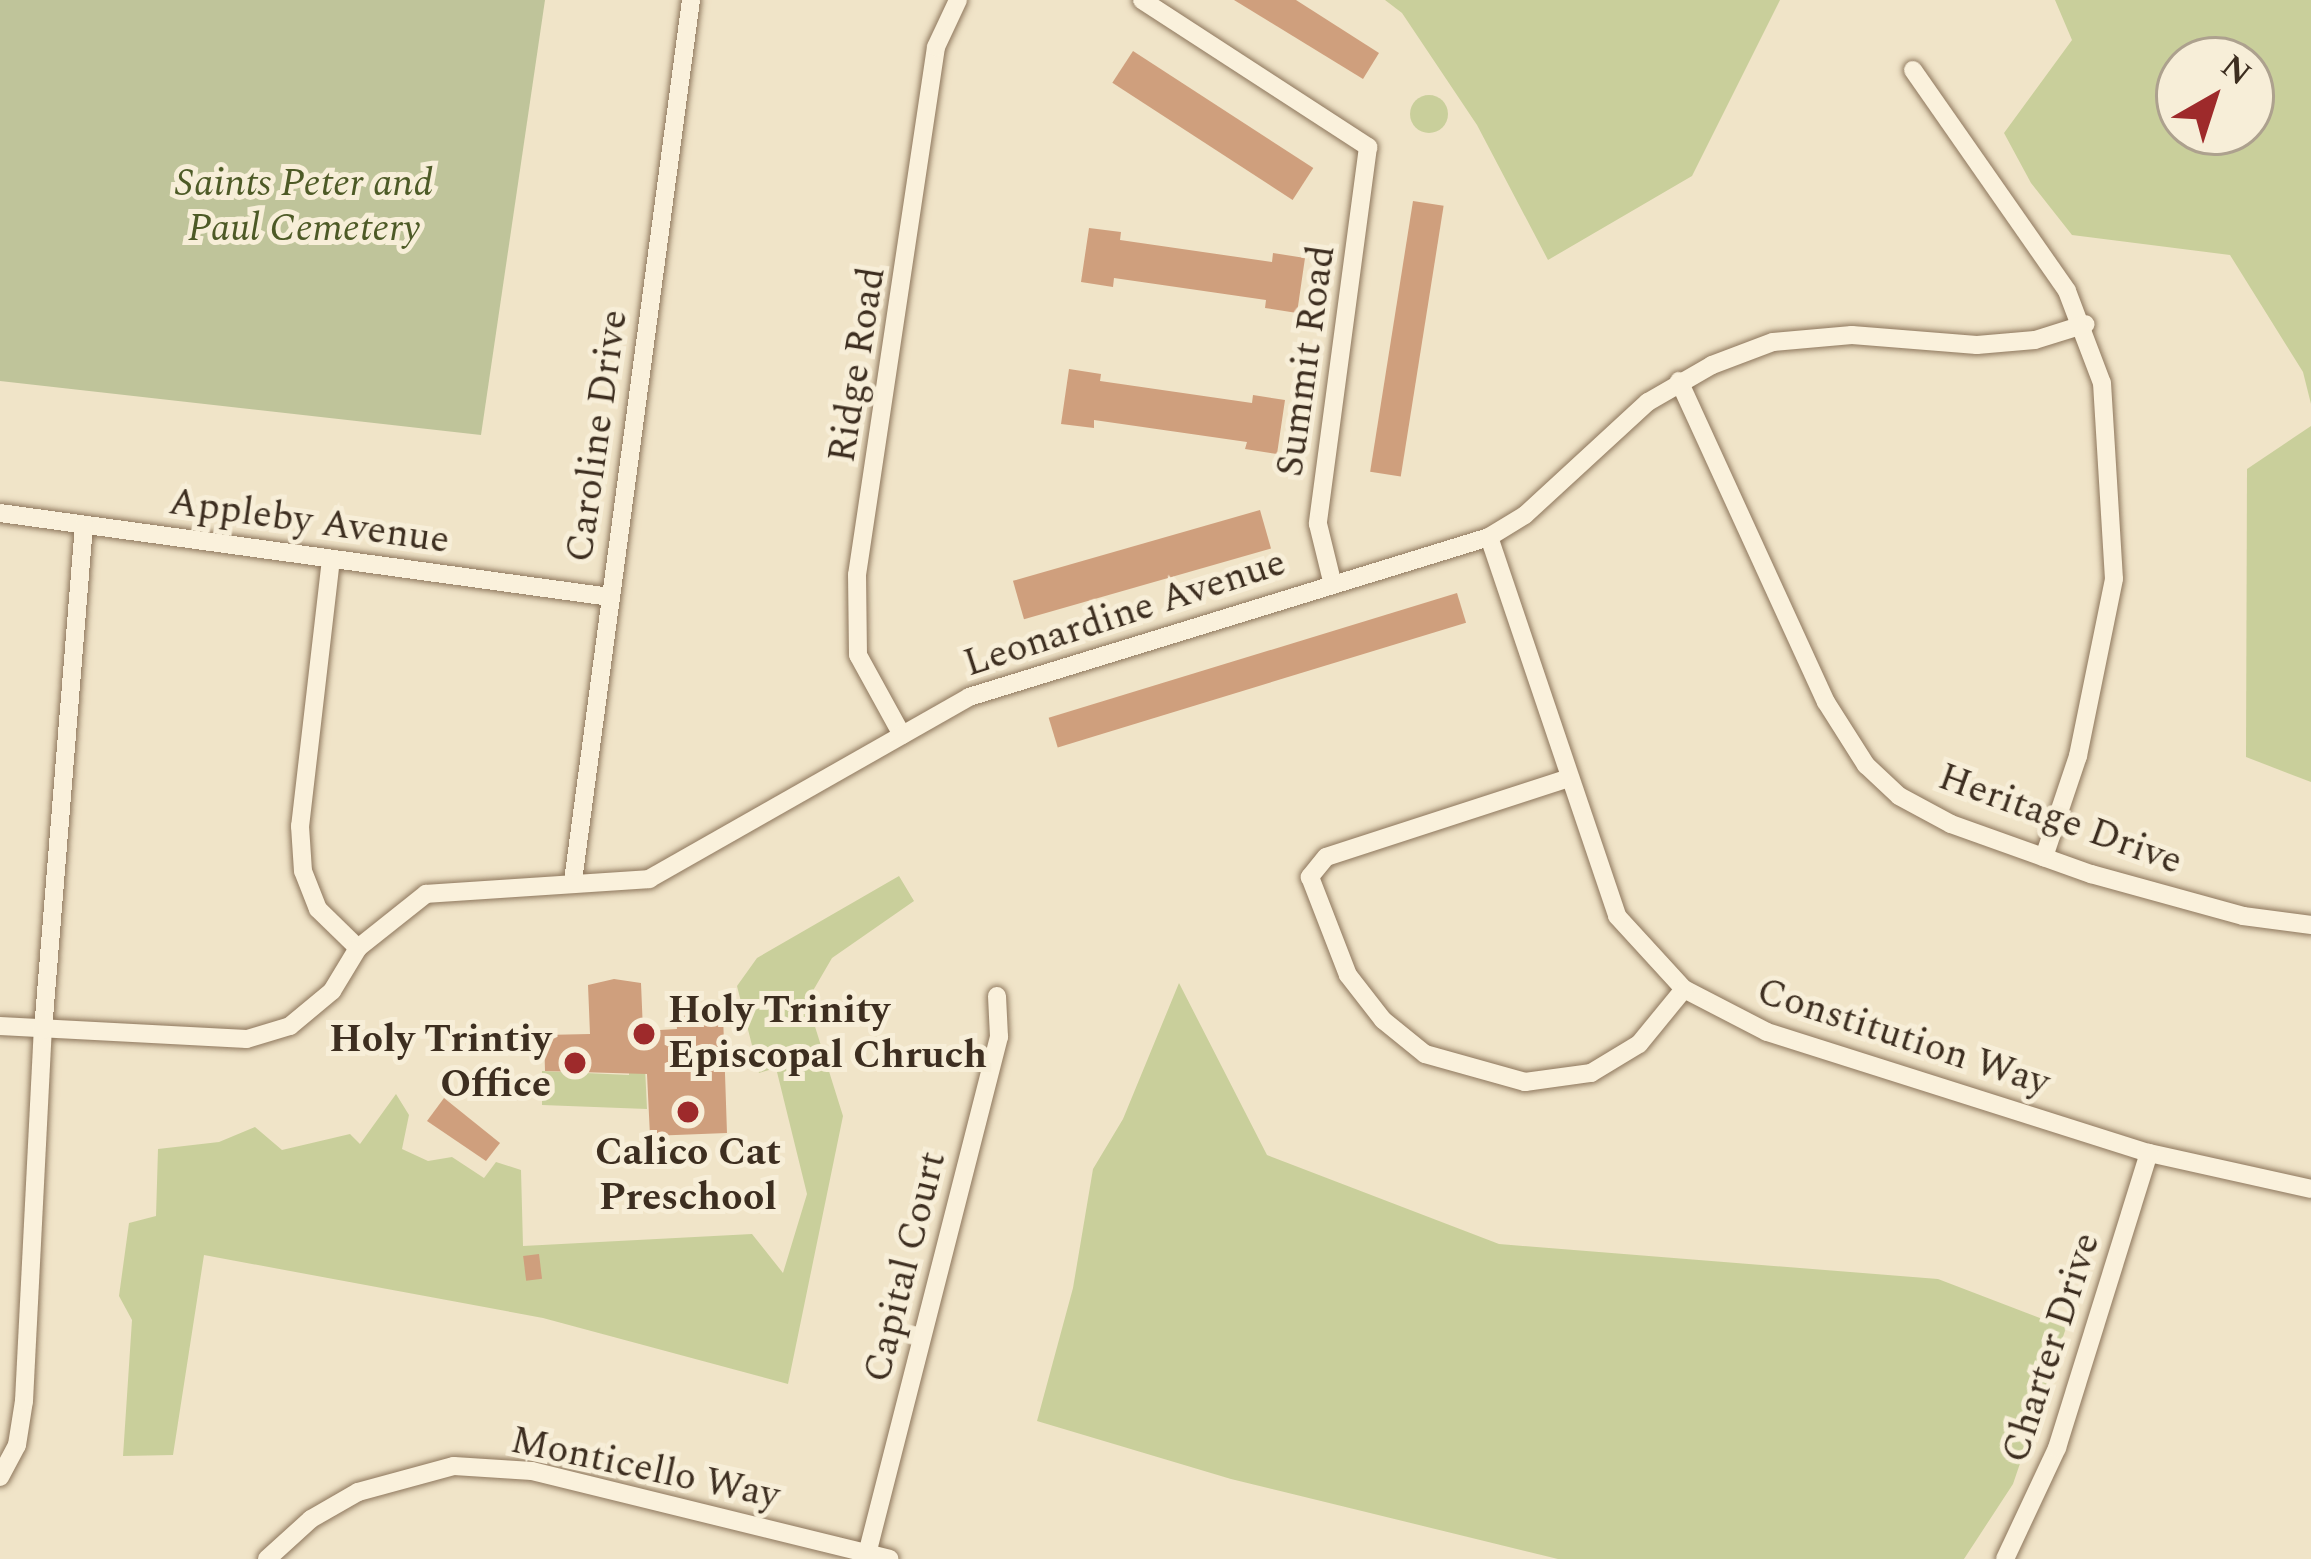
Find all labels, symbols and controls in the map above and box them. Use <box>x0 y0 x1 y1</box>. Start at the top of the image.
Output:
north arrow <box>2155 36 2275 156</box>
text: N <box>2210 42 2262 98</box>
park label: Saints Peter and Paul Cemetery <box>175 162 433 253</box>
street label: Summit Road <box>1268 242 1346 480</box>
street label: Ridge Road <box>819 264 897 466</box>
street label: Caroline Drive <box>557 307 639 565</box>
street label: Appleby Avenue <box>166 479 452 565</box>
street label: Leonardine Avenue <box>958 540 1292 688</box>
street label: Heritage Drive <box>1932 754 2188 886</box>
street label: Constitution Way <box>1751 969 2055 1107</box>
place label: Holy Trinity Episcopal Chruch <box>668 989 987 1080</box>
place label: Holy Trintiy Office <box>329 1018 551 1109</box>
marker: Holy Trinity Episcopal Chruch <box>631 1021 657 1047</box>
marker: Holy Trintiy Office <box>562 1050 588 1076</box>
marker: Calico Cat Preschool <box>675 1099 701 1125</box>
place label: Calico Cat Preschool <box>595 1131 781 1222</box>
street label: Capital Court <box>855 1147 957 1387</box>
street label: Charter Drive <box>1993 1227 2111 1469</box>
street label: Monticello Way <box>506 1418 784 1520</box>

